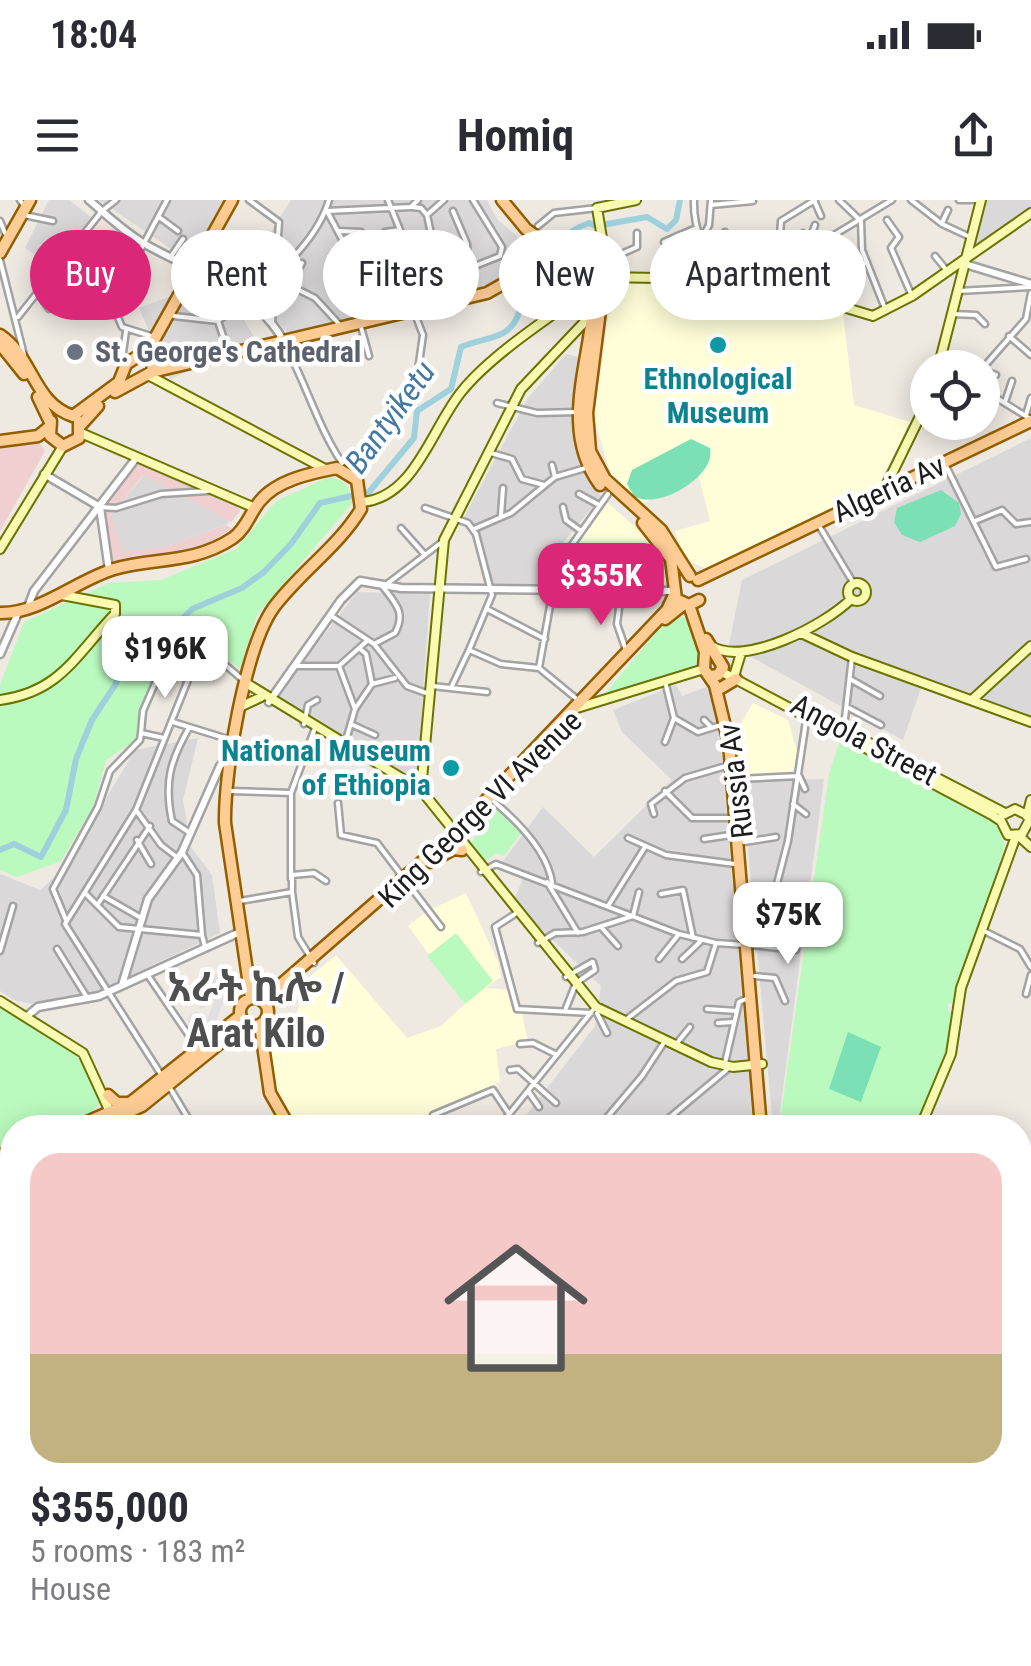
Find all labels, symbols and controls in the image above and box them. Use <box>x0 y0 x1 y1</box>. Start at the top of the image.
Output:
text: 18:04 <box>50 13 137 57</box>
icon: menu <box>30 108 85 163</box>
icon: share <box>946 108 1001 163</box>
text: Homiq <box>457 109 574 162</box>
chip: Buy <box>30 230 151 320</box>
chip: Rent <box>171 230 303 320</box>
chip: Filters <box>323 230 479 320</box>
chip: New <box>499 230 630 320</box>
chip: Apartment <box>650 230 866 320</box>
place label: St. George's Cathedral <box>95 334 361 369</box>
marker: Ethnological Museum <box>707 334 729 356</box>
marker: St. George's Cathedral <box>64 341 86 363</box>
map controls <box>910 350 1000 440</box>
button: locate <box>910 350 1000 440</box>
water label: Bantyiketu <box>337 354 443 480</box>
place label: Ethnological Museum <box>643 361 793 430</box>
street label: Algeria Av <box>827 447 951 530</box>
pin: $355K <box>531 543 671 628</box>
text: $355K <box>560 556 642 594</box>
pin: $196K <box>95 616 235 701</box>
text: $196K <box>124 629 206 667</box>
street label: Angola Street <box>785 687 943 793</box>
street label: King George VI Avenue <box>371 703 588 914</box>
street label: Russia Av <box>711 722 760 840</box>
place label: National Museum of Ethiopia <box>221 733 431 802</box>
marker: National Museum of Ethiopia <box>440 757 462 779</box>
pin: $75K <box>729 882 847 967</box>
text: $75K <box>755 895 821 933</box>
district label: አራት ኪሎ / Arat Kilo <box>167 964 345 1057</box>
icon: home <box>426 1218 606 1398</box>
text: $355,000 <box>30 1483 189 1532</box>
text: 5 rooms · 183 m² <box>30 1532 245 1570</box>
text: House <box>30 1570 111 1608</box>

